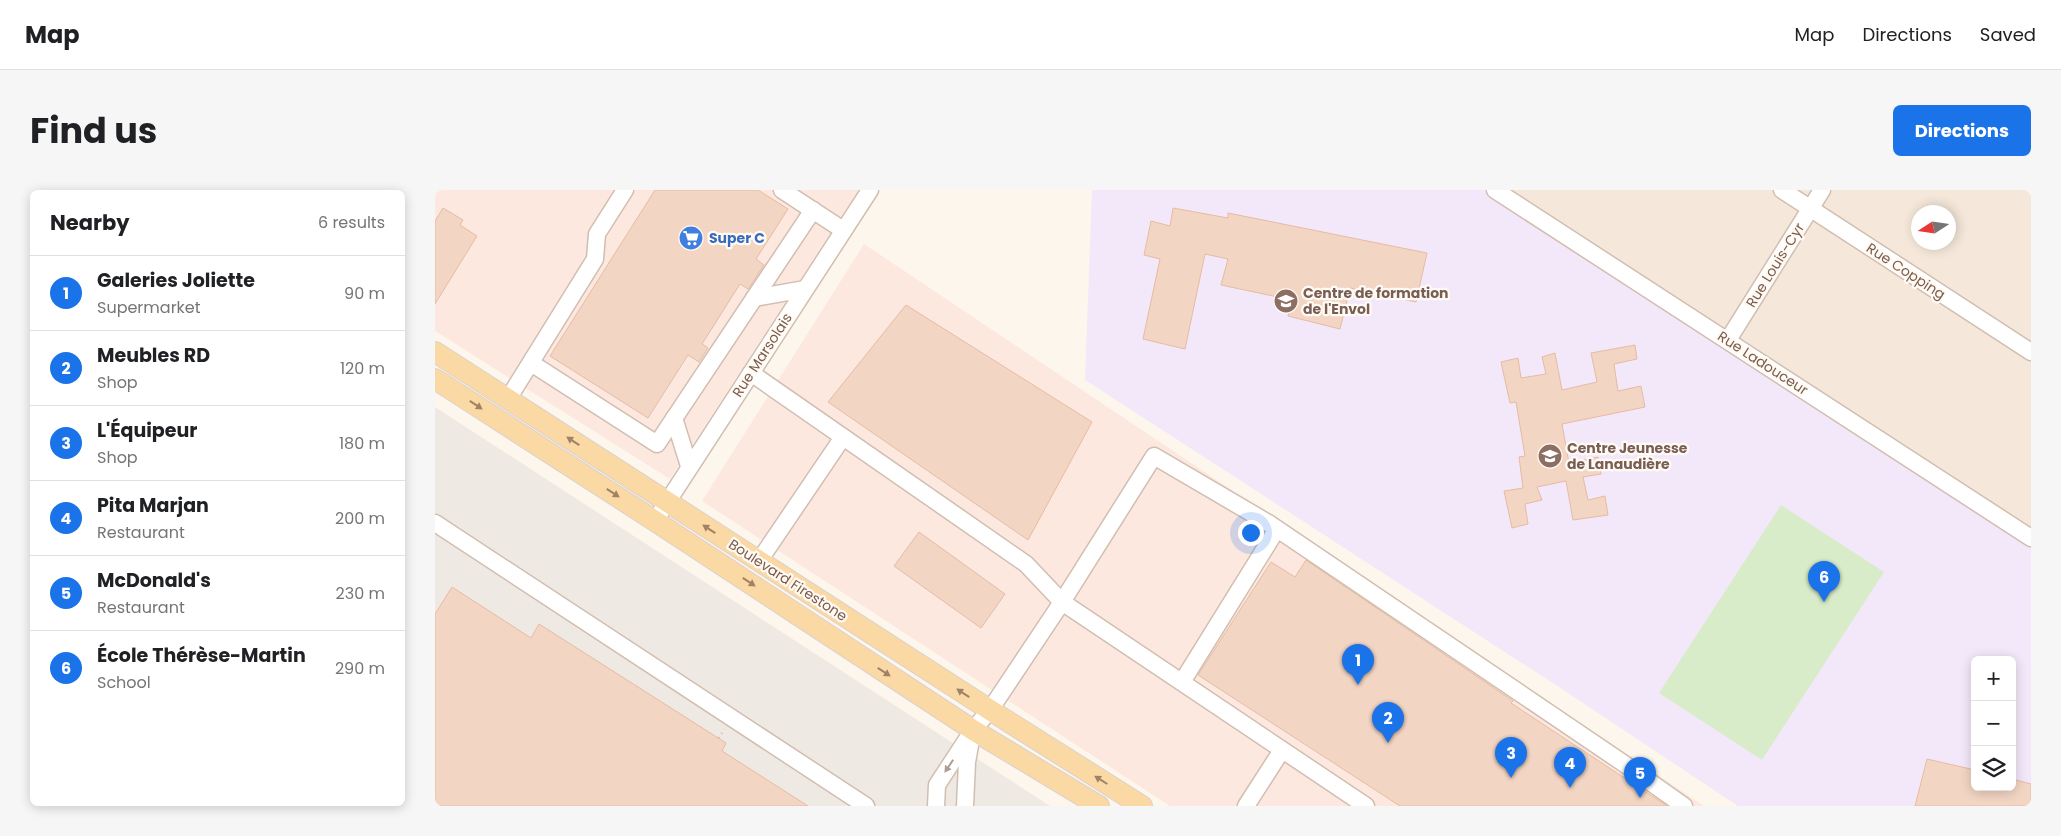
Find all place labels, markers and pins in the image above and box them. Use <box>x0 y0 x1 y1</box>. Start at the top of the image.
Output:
supermarket icon: Super C <box>678 225 704 251</box>
place label: Super C <box>709 228 765 248</box>
place label: Centre de formation de l'Envol <box>1303 283 1449 319</box>
school or university icon: Centre de formation de l'Envol <box>1273 288 1299 314</box>
place label: Centre Jeunesse de Lanaudière <box>1567 438 1688 474</box>
school or university icon: Centre Jeunesse de Lanaudière <box>1537 443 1563 469</box>
pin: 6 <box>1808 561 1840 602</box>
pin: 1 <box>1342 644 1374 685</box>
pin: 2 <box>1372 702 1404 743</box>
pin: 3 <box>1495 737 1527 778</box>
pin: 4 <box>1554 747 1586 788</box>
pin: 5 <box>1624 757 1656 798</box>

